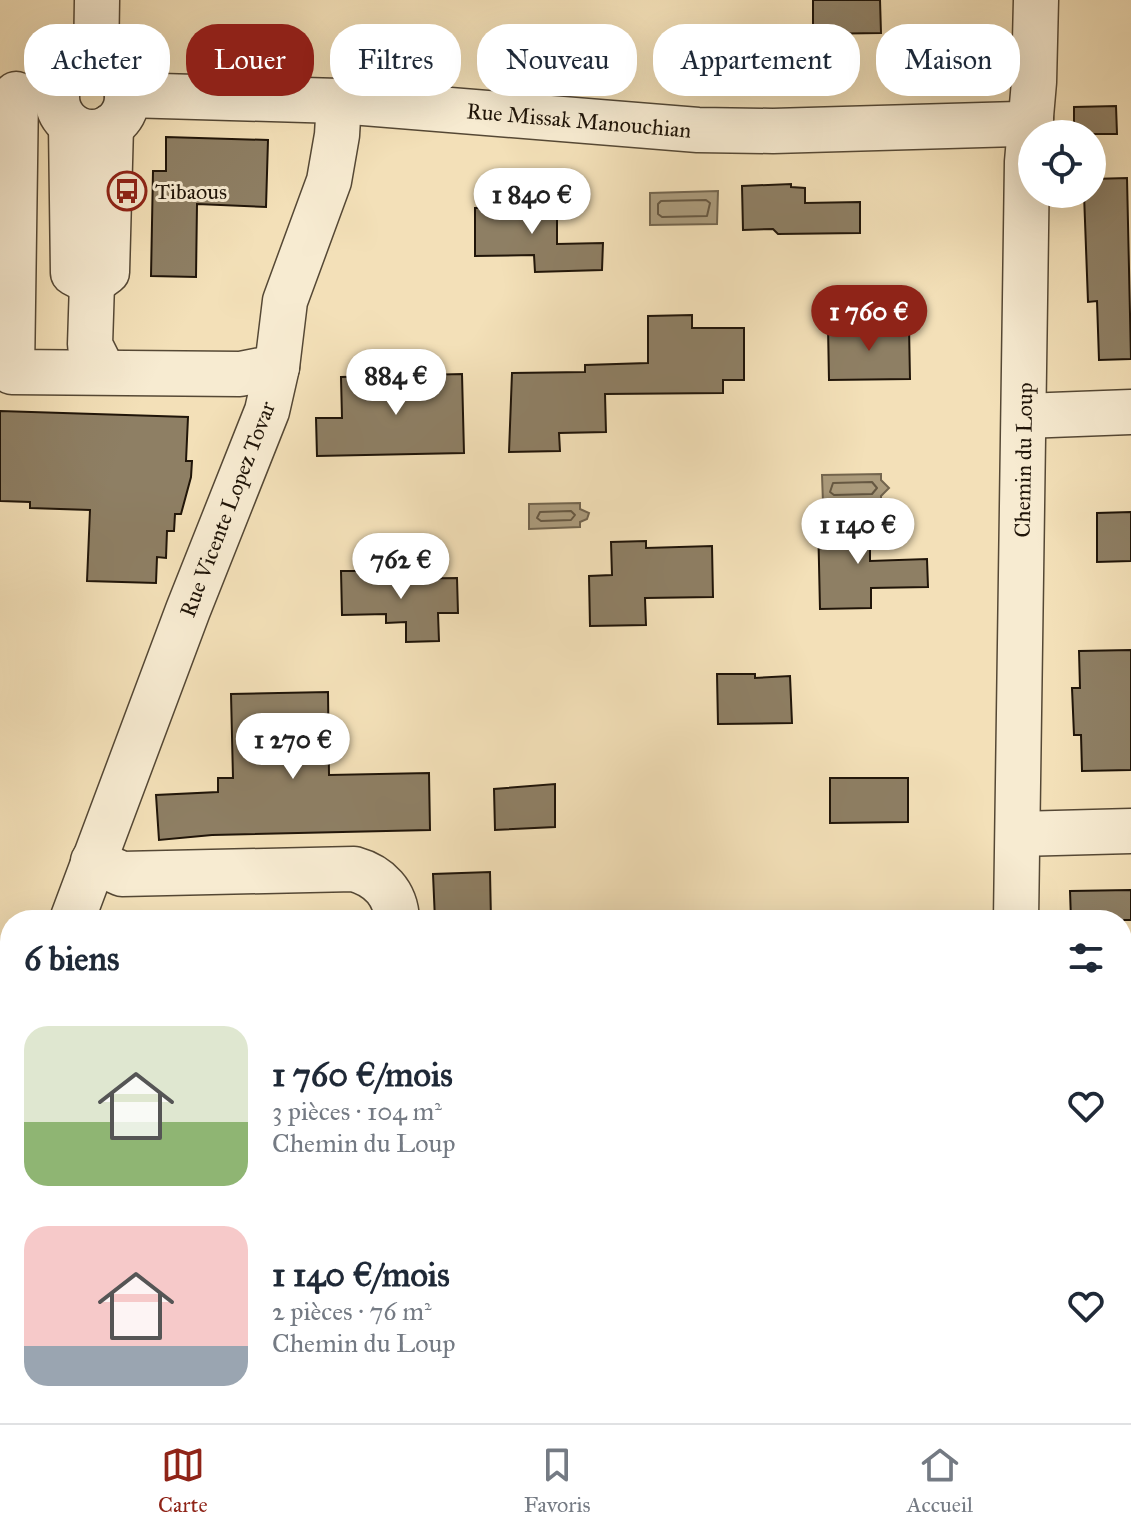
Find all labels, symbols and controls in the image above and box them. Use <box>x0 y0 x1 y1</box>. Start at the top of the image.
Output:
chip: Acheter <box>24 24 170 96</box>
chip: Louer <box>186 24 314 96</box>
chip: Filtres <box>330 24 461 96</box>
chip: Nouveau <box>477 24 637 96</box>
chip: Appartement <box>653 24 860 96</box>
chip: Maison <box>876 24 1020 96</box>
street label: Rue Missak Manouchian <box>465 97 693 144</box>
map controls <box>1018 120 1106 208</box>
button: locate <box>1018 120 1106 208</box>
pin: 1 840 € <box>458 168 606 236</box>
bus stop icon: Tibaous <box>106 170 148 212</box>
place label: Tibaous <box>155 178 227 205</box>
text: 1 840 € <box>492 178 572 210</box>
pin: 1 760 € <box>795 285 943 353</box>
text: 1 760 € <box>829 295 909 327</box>
pin: 884 € <box>340 349 452 417</box>
text: 884 € <box>364 359 428 391</box>
street label: Chemin du Loup <box>1009 382 1038 538</box>
street label: Rue Vicente Lopez Tovar <box>174 397 281 621</box>
pin: 1 140 € <box>784 498 932 566</box>
text: 1 140 € <box>819 508 897 540</box>
pin: 762 € <box>345 533 457 601</box>
text: 762 € <box>370 543 432 575</box>
pin: 1 270 € <box>219 713 367 781</box>
text: 1 270 € <box>254 723 332 755</box>
icon: filters <box>1064 936 1108 980</box>
text: 6 biens <box>24 938 119 979</box>
text: 1 760 €/mois <box>272 1054 453 1095</box>
icon: home <box>88 1058 184 1154</box>
icon: heart <box>1064 1084 1108 1128</box>
text: 3 pièces · 104 m² <box>272 1095 442 1127</box>
text: Chemin du Loup <box>272 1127 455 1159</box>
text: 1 140 €/mois <box>272 1254 450 1295</box>
icon: home <box>88 1258 184 1354</box>
icon: heart <box>1064 1284 1108 1328</box>
text: 2 pièces · 76 m² <box>272 1295 432 1327</box>
text: Chemin du Loup <box>272 1327 455 1359</box>
tab: Carte <box>158 1443 208 1518</box>
tab: Favoris <box>524 1443 591 1518</box>
tab: Accueil <box>907 1443 973 1518</box>

